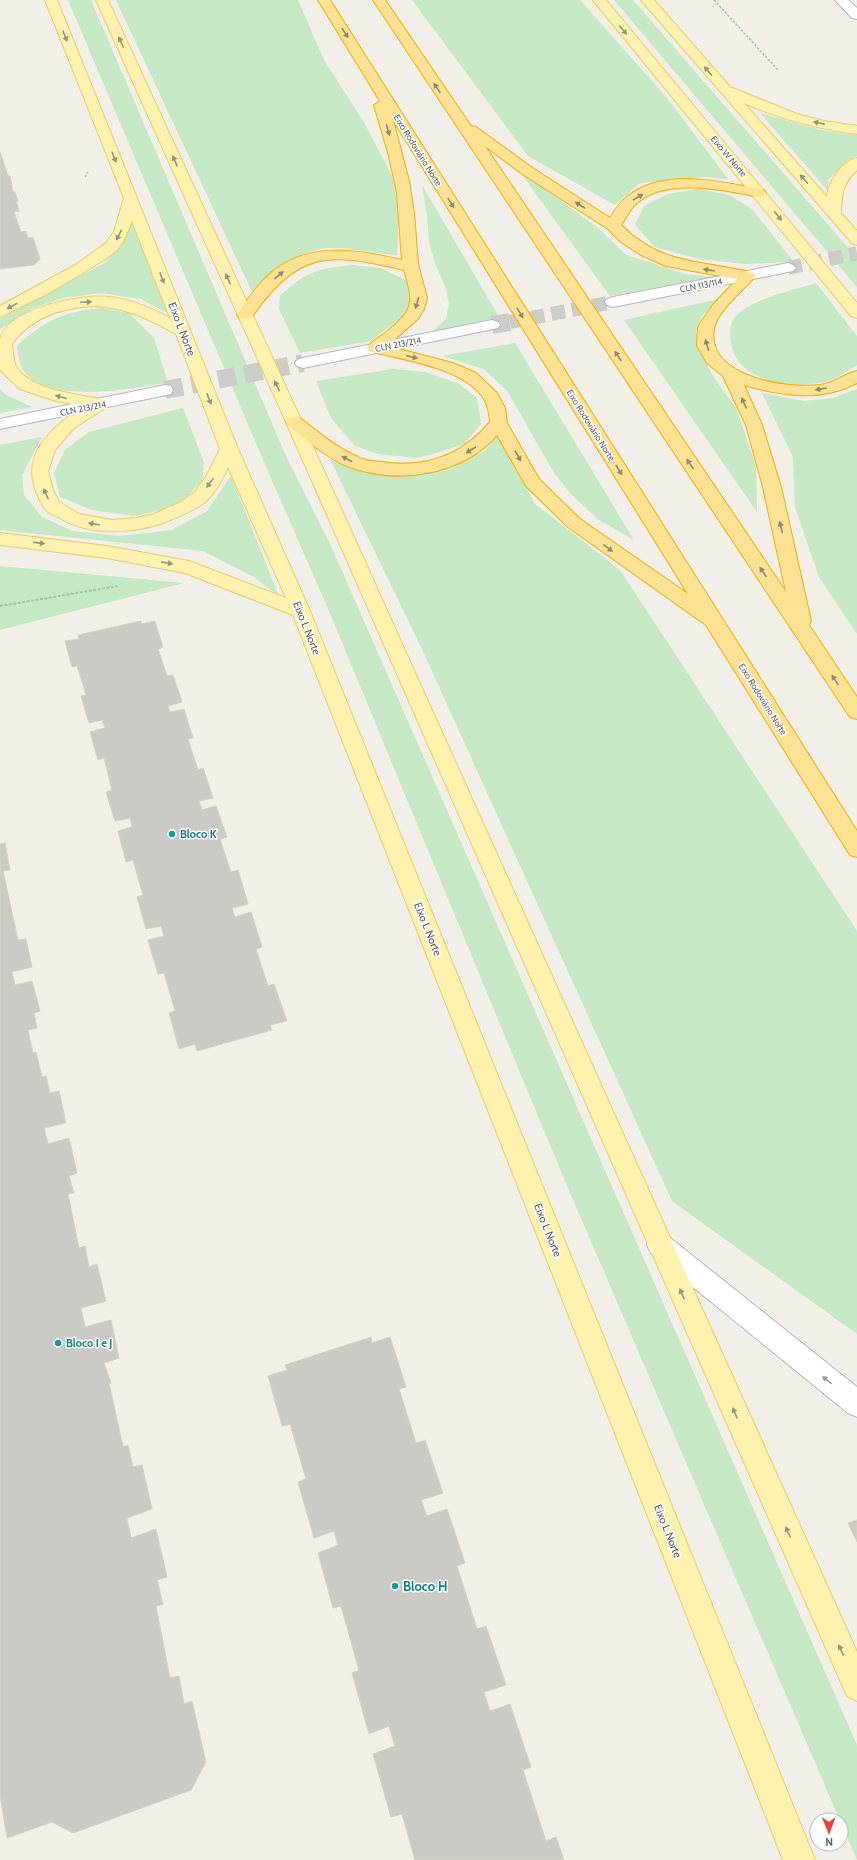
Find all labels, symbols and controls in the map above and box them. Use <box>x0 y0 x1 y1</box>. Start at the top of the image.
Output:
one-way arrow <box>619 25 628 35</box>
one-way arrow <box>341 27 348 39</box>
one-way arrow <box>63 31 69 43</box>
one-way arrow <box>118 37 124 48</box>
one-way arrow <box>704 66 713 76</box>
one-way arrow <box>433 83 441 93</box>
street label: Eixo Rodoviário Norte <box>392 112 445 188</box>
one-way arrow <box>812 120 825 126</box>
one-way arrow <box>385 124 391 136</box>
street label: Eixo W Norte <box>709 133 750 179</box>
one-way arrow <box>112 151 118 163</box>
one-way arrow <box>172 155 178 166</box>
one-way arrow <box>799 173 808 184</box>
one-way arrow <box>633 193 643 201</box>
one-way arrow <box>447 197 455 208</box>
one-way arrow <box>575 201 586 209</box>
one-way arrow <box>774 211 783 221</box>
one-way arrow <box>116 229 122 241</box>
one-way arrow <box>703 266 716 272</box>
one-way arrow <box>274 270 284 279</box>
one-way arrow <box>159 272 165 283</box>
one-way arrow <box>225 273 232 285</box>
street label: CLN 113/114 <box>679 275 723 295</box>
one-way arrow <box>80 298 92 305</box>
one-way arrow <box>414 298 420 310</box>
street label: Eixo L Norte <box>165 300 199 358</box>
one-way arrow <box>6 303 18 309</box>
one-way arrow <box>516 308 524 318</box>
street label: CLN 213/214 <box>374 334 422 354</box>
one-way arrow <box>704 339 710 351</box>
one-way arrow <box>614 351 622 361</box>
one-way arrow <box>406 355 419 361</box>
one-way arrow <box>274 380 280 392</box>
one-way arrow <box>815 386 827 392</box>
street label: Eixo Rodoviário Norte <box>565 387 618 463</box>
one-way arrow <box>55 393 67 399</box>
one-way arrow <box>207 393 213 405</box>
one-way arrow <box>740 397 746 409</box>
street label: CLN 213/214 <box>59 398 107 418</box>
one-way arrow <box>466 446 477 454</box>
one-way arrow <box>515 451 522 462</box>
one-way arrow <box>341 456 353 462</box>
one-way arrow <box>686 459 694 469</box>
one-way arrow <box>615 465 623 475</box>
one-way arrow <box>206 478 214 489</box>
one-way arrow <box>43 488 49 500</box>
one-way arrow <box>88 520 100 526</box>
one-way arrow <box>777 521 783 534</box>
one-way arrow <box>33 540 45 547</box>
one-way arrow <box>603 544 613 552</box>
one-way arrow <box>161 560 173 566</box>
one-way arrow <box>759 566 767 577</box>
street label: Eixo L Norte <box>290 599 324 657</box>
street label: Eixo Rodoviário Norte <box>737 661 790 737</box>
one-way arrow <box>832 674 839 685</box>
place label: Bloco K <box>180 827 217 841</box>
marker: Bloco K <box>167 829 177 839</box>
street label: Eixo L Norte <box>411 900 445 958</box>
street label: Eixo L Norte <box>531 1201 565 1259</box>
one-way arrow <box>679 1289 685 1300</box>
place label: Bloco I e J <box>66 1336 112 1350</box>
marker: Bloco I e J <box>53 1338 63 1348</box>
one-way arrow <box>821 1375 832 1384</box>
one-way arrow <box>732 1407 738 1419</box>
street label: Eixo L Norte <box>651 1502 685 1560</box>
one-way arrow <box>785 1526 791 1537</box>
place label: Bloco H <box>403 1578 448 1594</box>
marker: Bloco H <box>390 1581 400 1591</box>
one-way arrow <box>838 1645 844 1656</box>
north arrow <box>809 1812 849 1852</box>
text: N <box>825 1835 833 1849</box>

